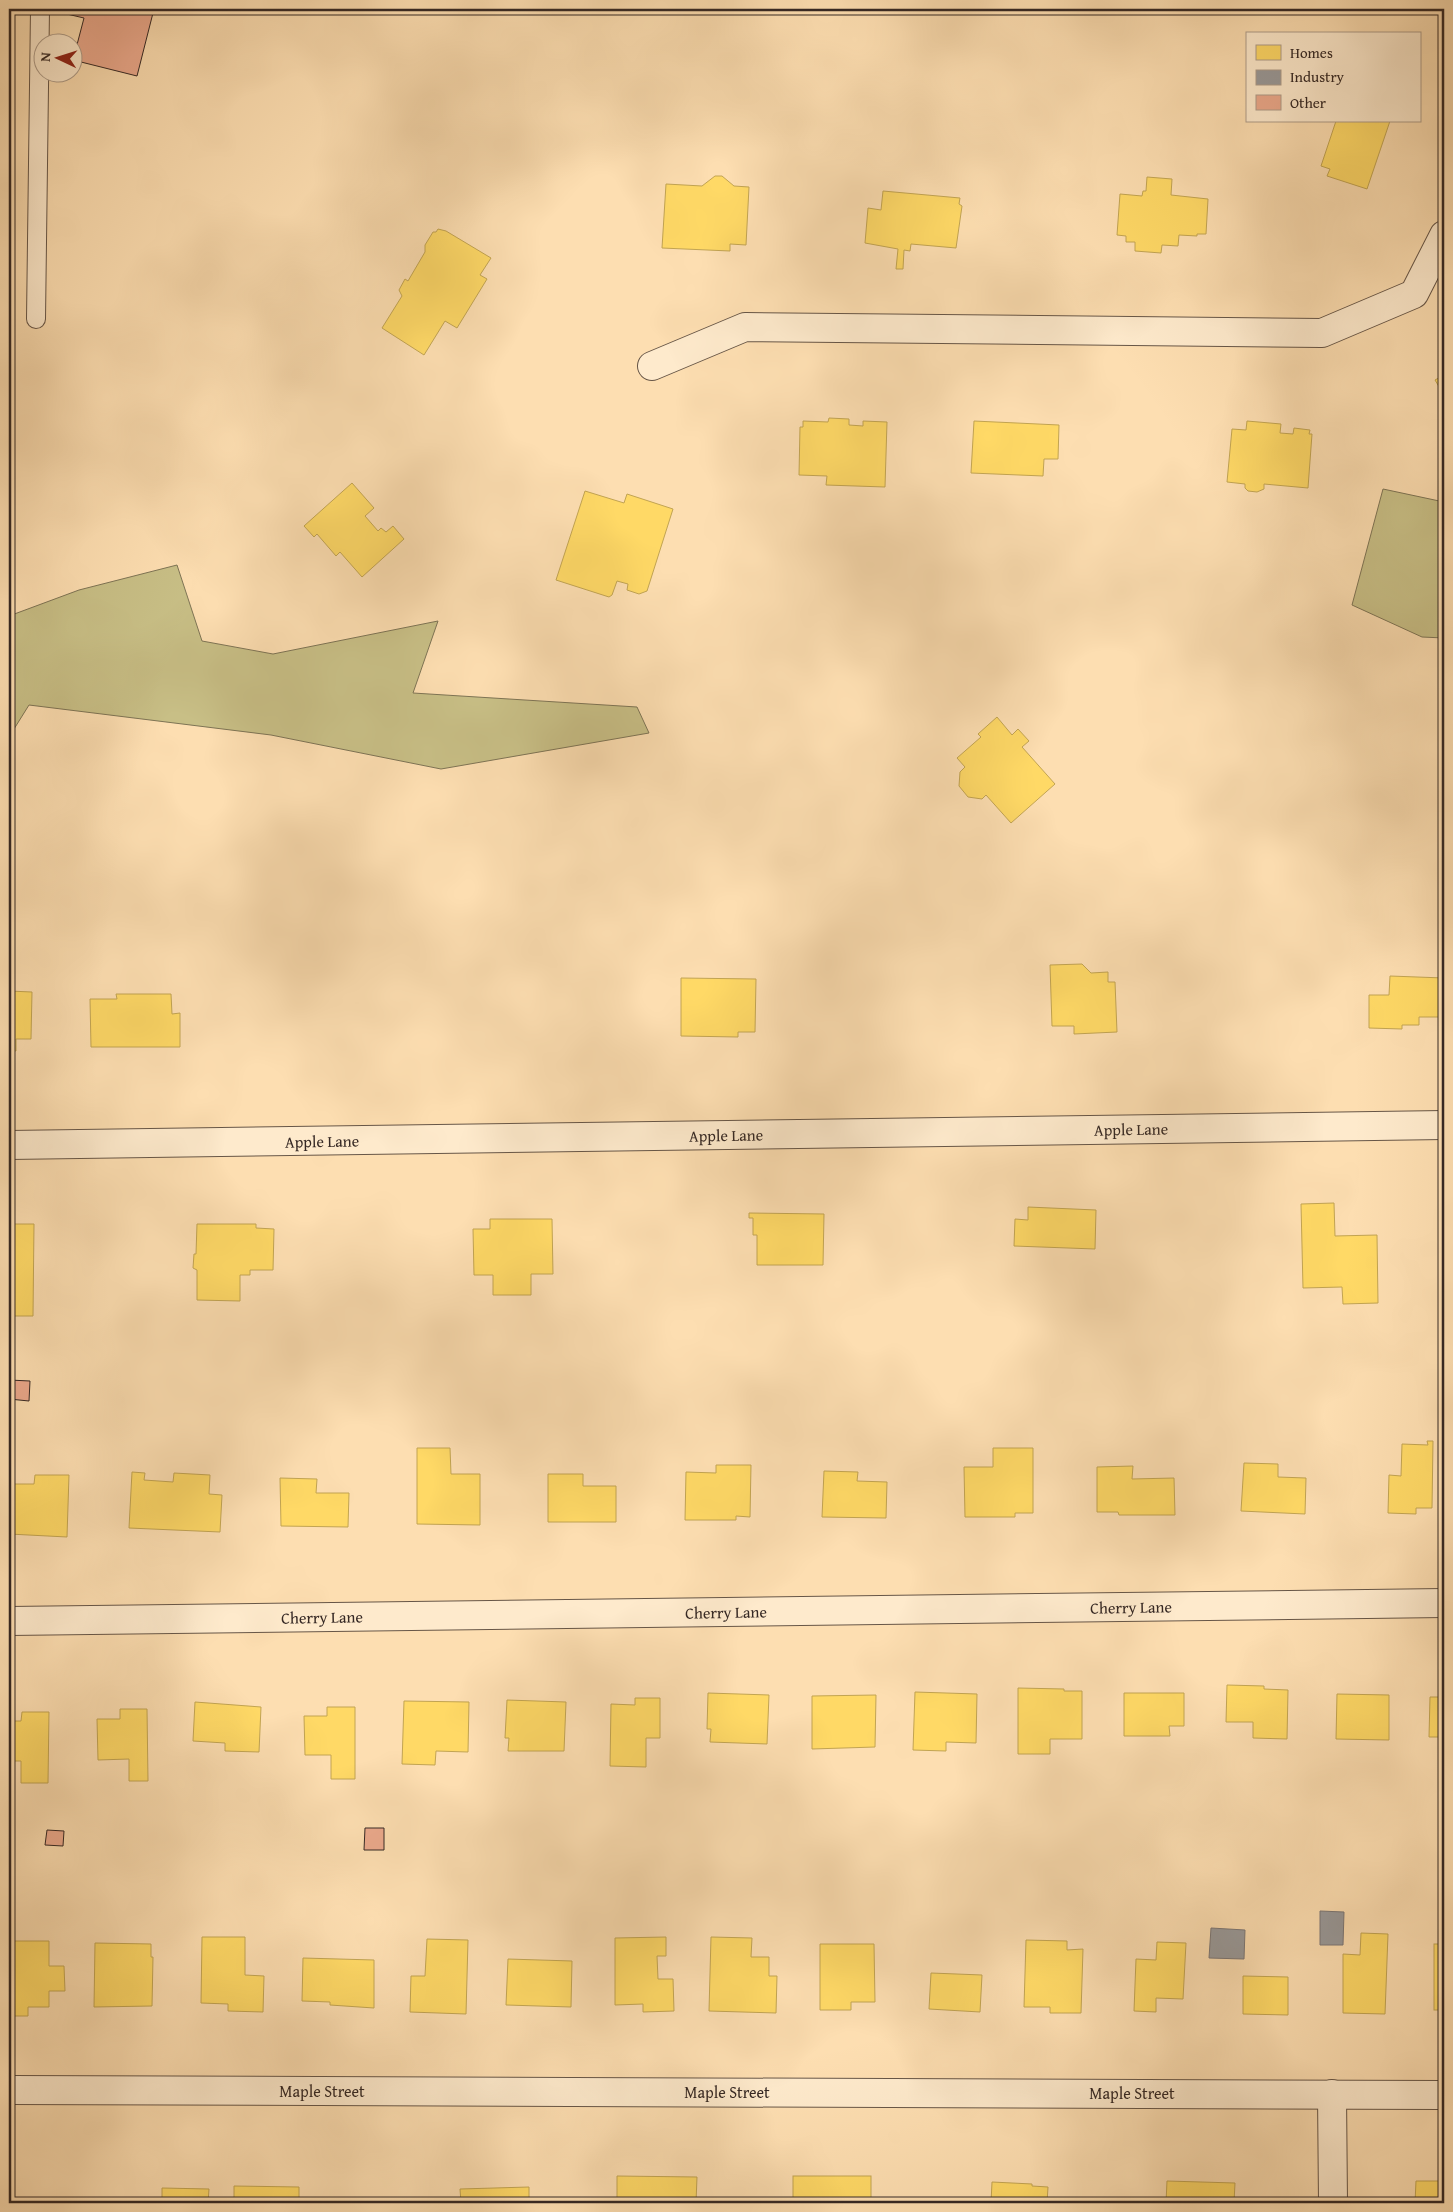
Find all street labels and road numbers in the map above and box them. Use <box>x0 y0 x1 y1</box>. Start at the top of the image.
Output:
street label: Apple Lane <box>1094 1116 1168 1142</box>
street label: Apple Lane <box>689 1122 763 1148</box>
street label: Apple Lane <box>285 1128 359 1154</box>
street label: Cherry Lane <box>1090 1594 1172 1620</box>
street label: Cherry Lane <box>685 1599 767 1625</box>
street label: Cherry Lane <box>281 1604 363 1630</box>
street label: Maple Street <box>279 2079 365 2103</box>
street label: Maple Street <box>684 2080 770 2104</box>
street label: Maple Street <box>1089 2081 1175 2105</box>

